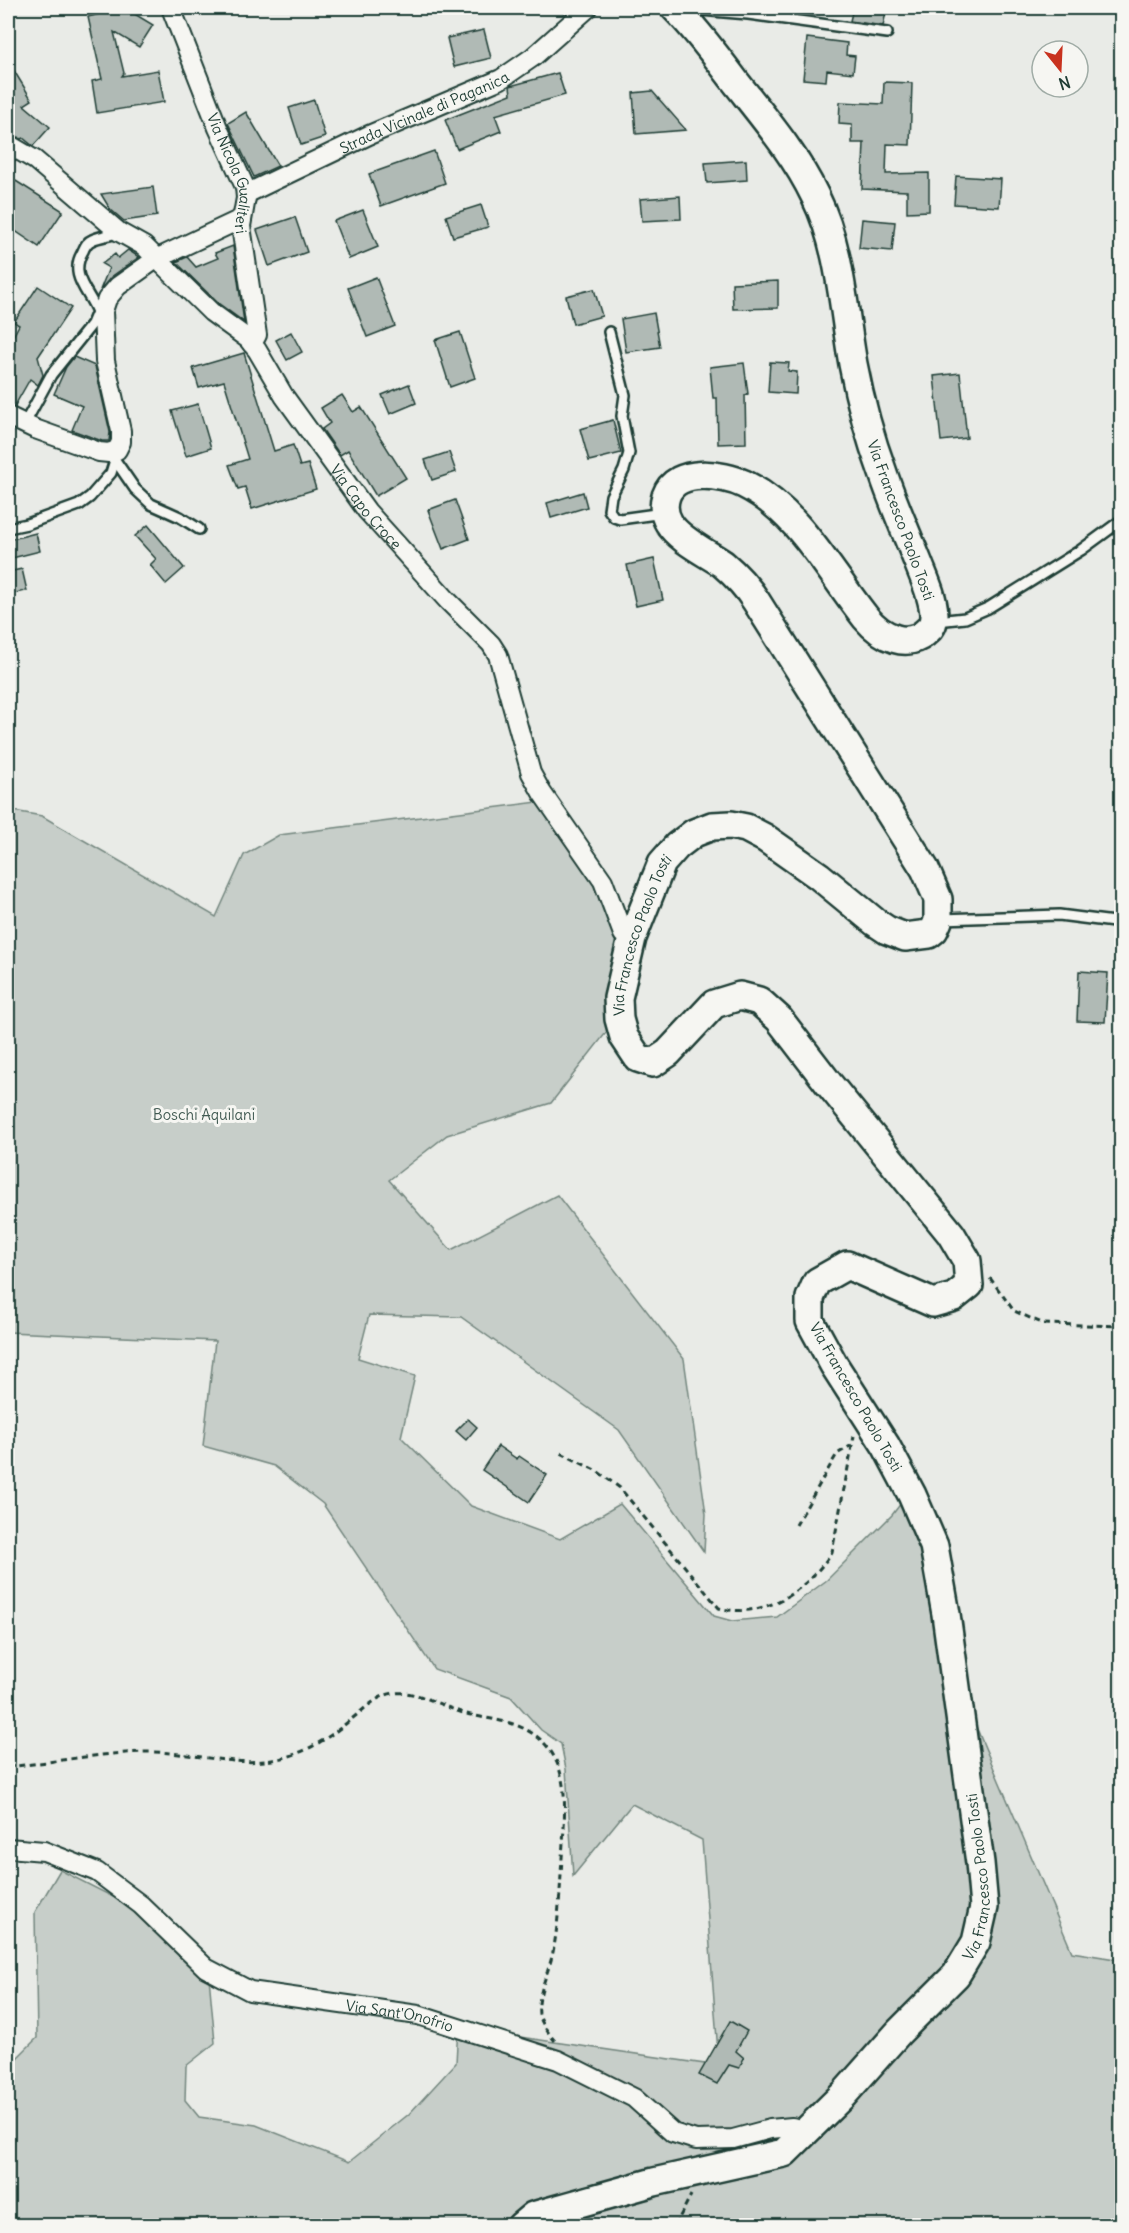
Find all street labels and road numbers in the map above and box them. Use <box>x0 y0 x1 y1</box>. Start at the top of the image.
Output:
street label: Strada Vicinale di Paganica <box>336 67 513 157</box>
street label: Via Nicola Gualiteri <box>203 110 256 235</box>
street label: Via Francesco Paolo Tosti <box>863 437 939 603</box>
street label: Via Capo Croce <box>327 460 406 553</box>
street label: Via Francesco Paolo Tosti <box>608 850 675 1016</box>
street label: Via Francesco Paolo Tosti <box>805 1319 907 1475</box>
street label: Via Francesco Paolo Tosti <box>958 1792 993 1964</box>
street label: Via Sant'Onofrio <box>344 1995 456 2035</box>

